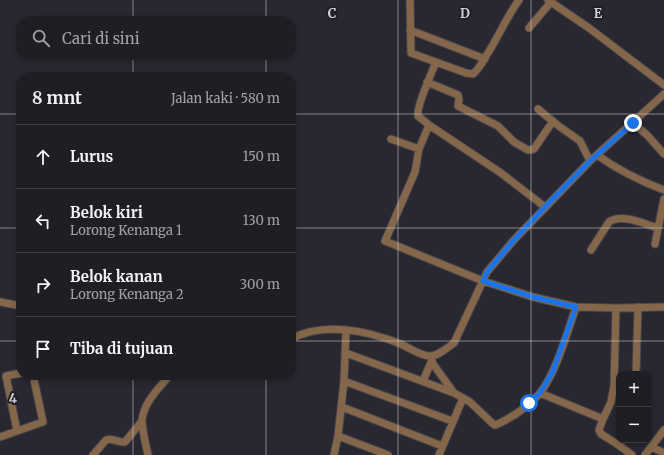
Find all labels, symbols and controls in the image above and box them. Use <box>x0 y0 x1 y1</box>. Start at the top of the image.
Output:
text: C <box>328 5 337 22</box>
text: D <box>460 5 470 22</box>
text: E <box>594 5 603 22</box>
search box <box>16 16 296 60</box>
icon: search <box>30 27 52 49</box>
text: Cari di sini <box>62 29 140 48</box>
text: 8 mnt <box>32 87 82 109</box>
text: Jalan kaki · 580 m <box>171 90 280 107</box>
route end <box>624 114 642 132</box>
icon: ahead <box>32 146 54 168</box>
text: Lurus <box>70 147 113 166</box>
text: 150 m <box>243 148 280 165</box>
text: Belok kiri <box>70 203 143 222</box>
icon: left <box>32 210 54 232</box>
text: 130 m <box>243 212 280 229</box>
text: Lorong Kenanga 1 <box>70 222 182 239</box>
text: Belok kanan <box>70 267 163 286</box>
icon: right <box>32 274 54 296</box>
text: 300 m <box>240 276 280 293</box>
text: Lorong Kenanga 2 <box>70 286 184 303</box>
icon: arrive <box>32 338 54 360</box>
text: Tiba di tujuan <box>70 339 173 358</box>
map controls <box>616 371 652 443</box>
button: + <box>616 371 652 407</box>
text: 4 <box>9 390 18 407</box>
route start <box>520 394 538 412</box>
button: − <box>616 407 652 443</box>

